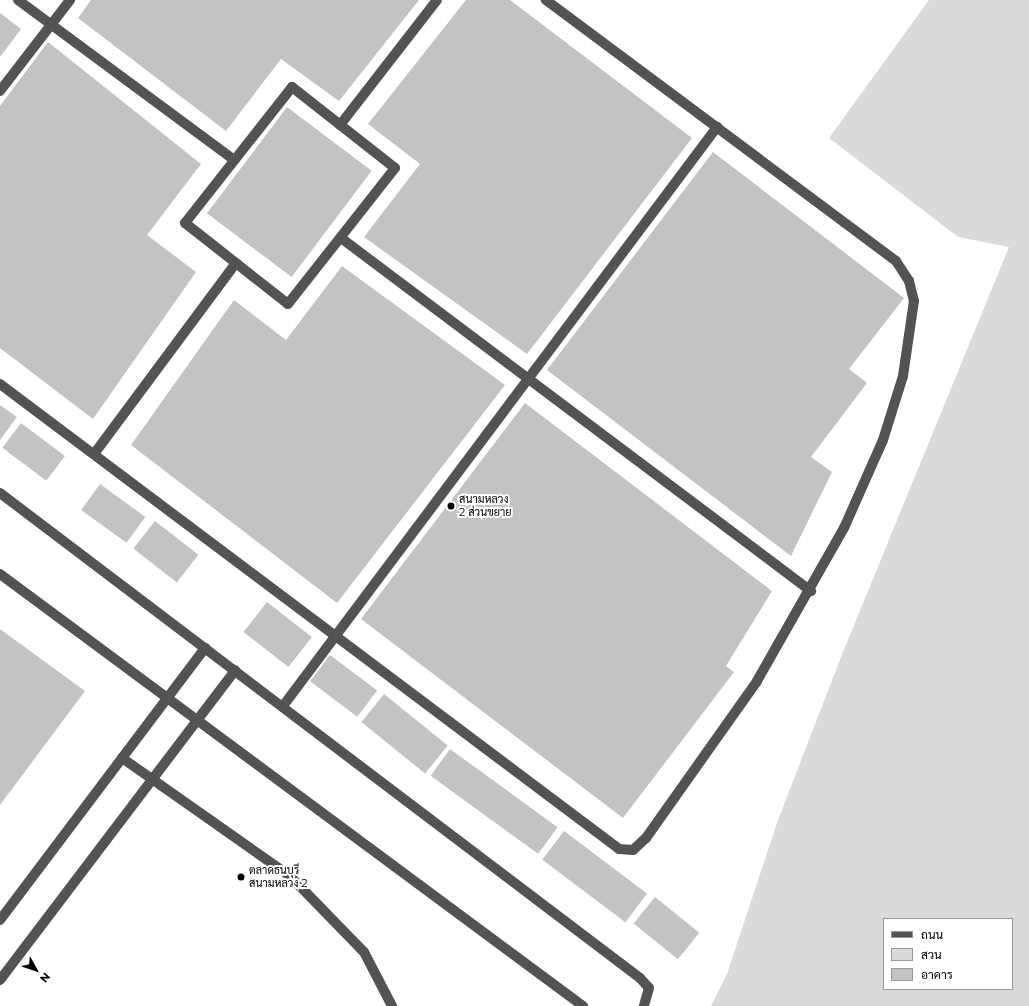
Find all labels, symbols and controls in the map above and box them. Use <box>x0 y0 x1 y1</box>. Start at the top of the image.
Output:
place label: สนามหลวง 2 ส่วนขยาย <box>459 493 512 519</box>
marker: สนามหลวง 2 ส่วนขยาย <box>446 501 456 511</box>
place label: ตลาดธนบุรี สนามหลวง 2 <box>249 864 308 890</box>
marker: ตลาดธนบุรี สนามหลวง 2 <box>236 872 246 882</box>
legend <box>883 918 1013 990</box>
text: ถนน <box>921 927 943 942</box>
text: สวน <box>921 947 942 962</box>
north arrow <box>16 950 56 990</box>
text: อาคาร <box>921 967 953 982</box>
text: N <box>37 970 53 986</box>

